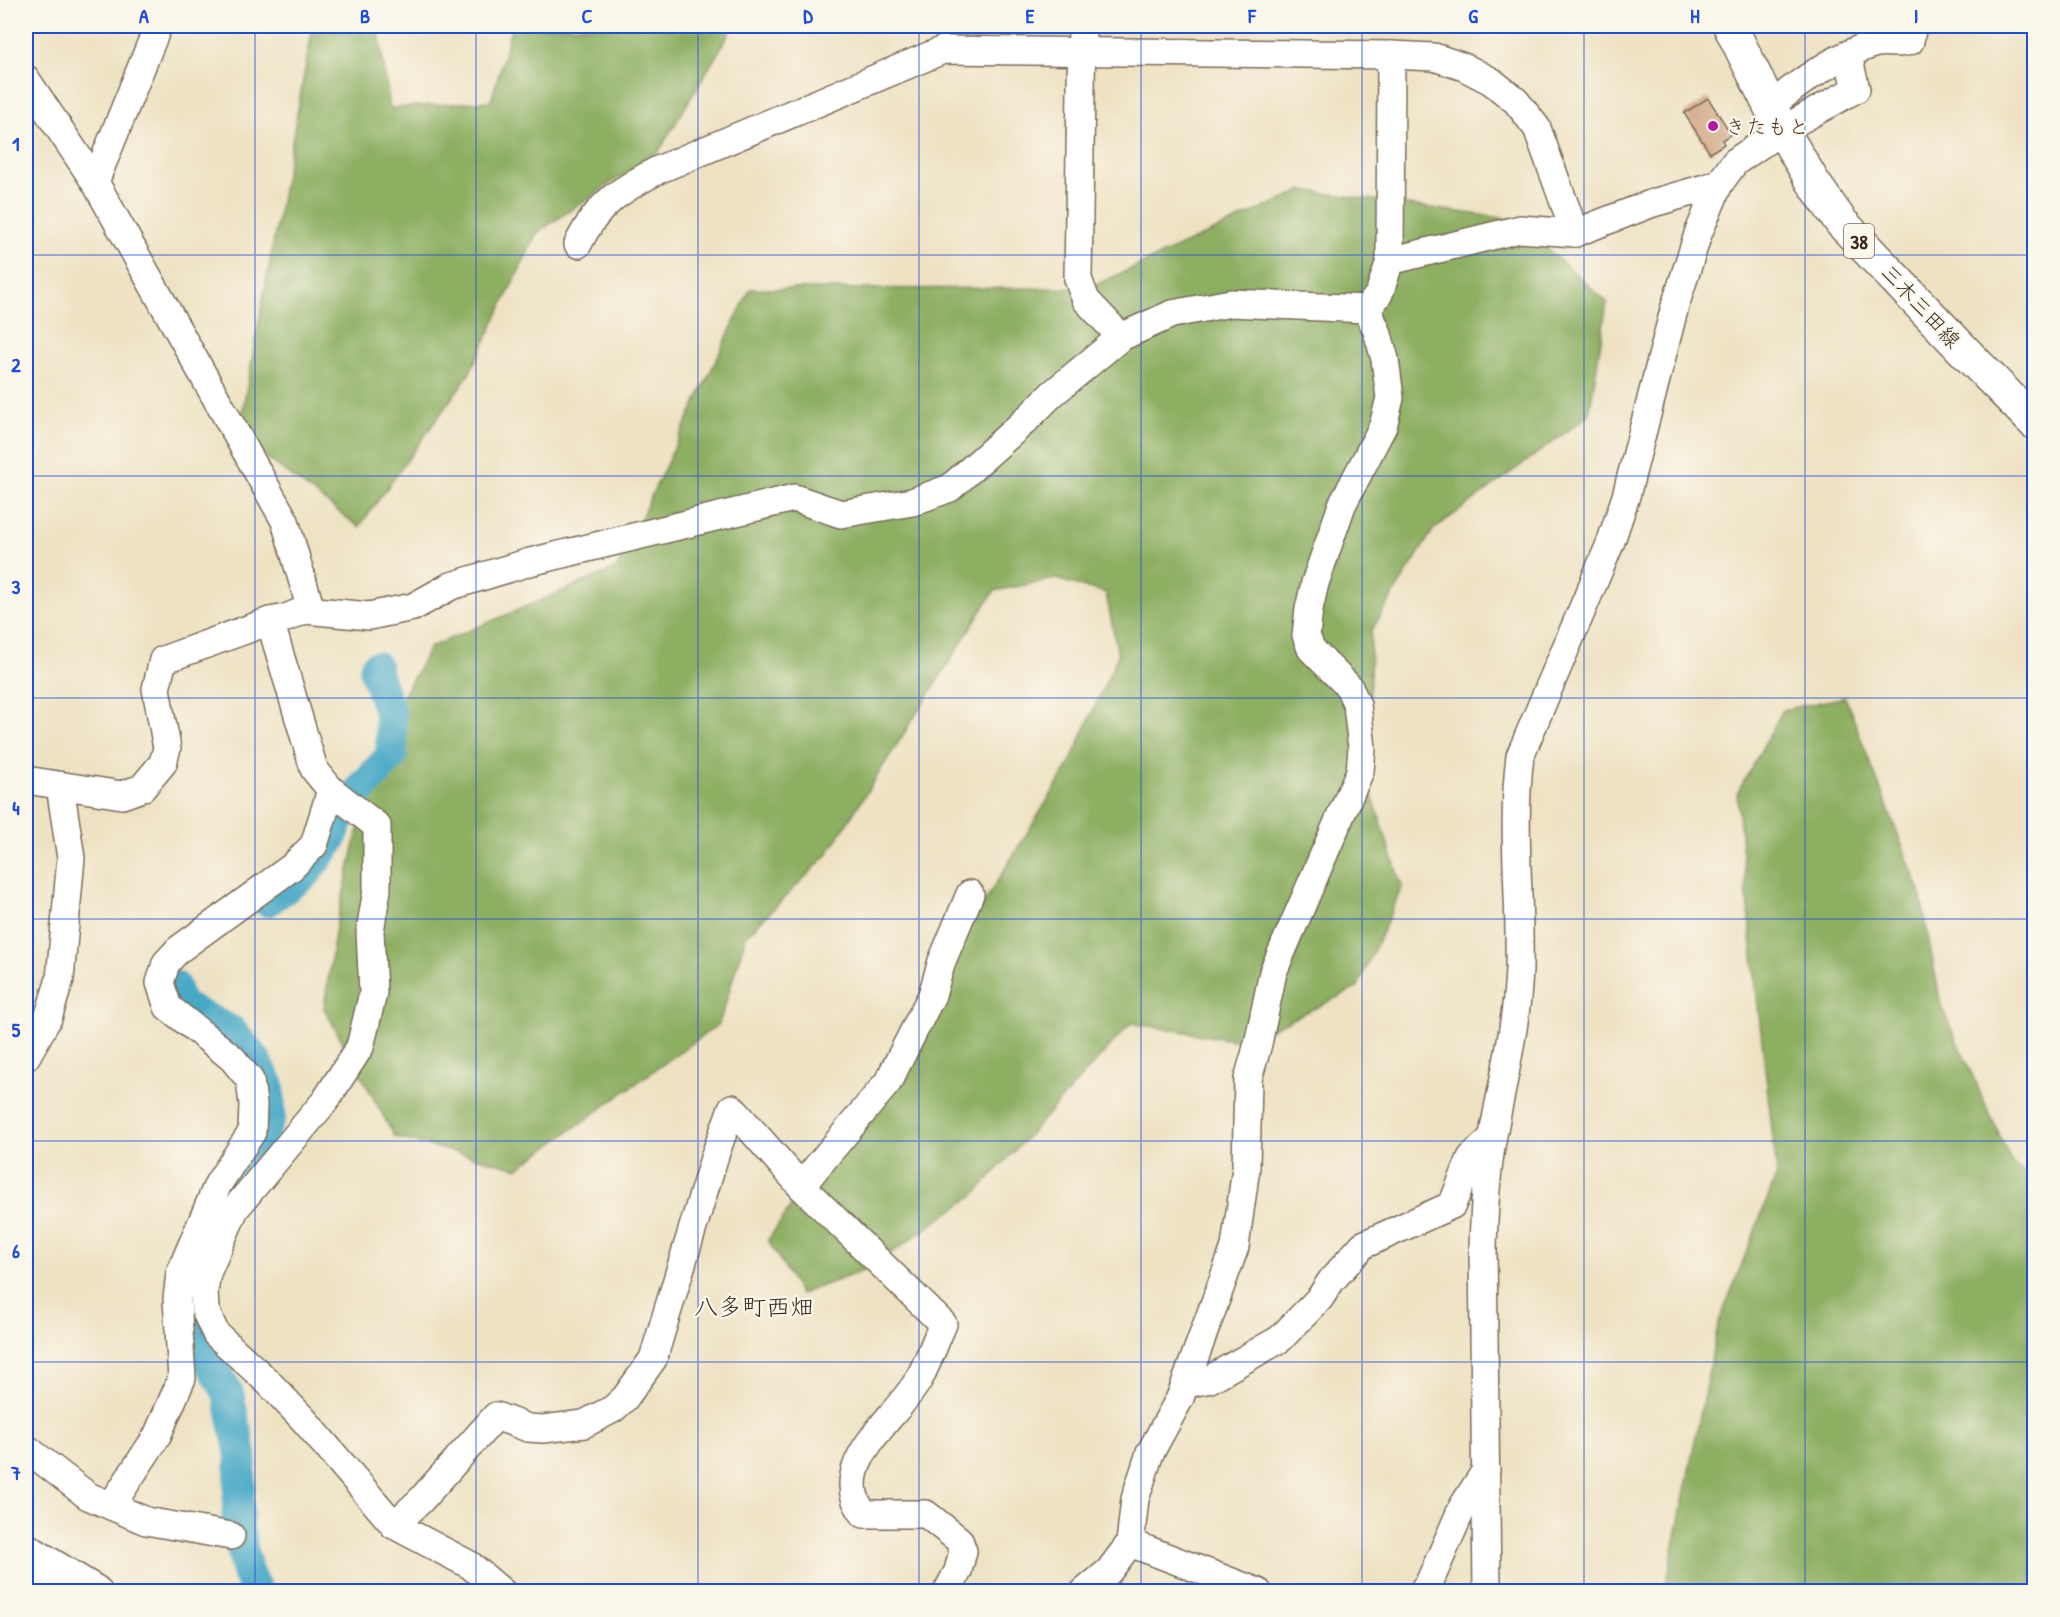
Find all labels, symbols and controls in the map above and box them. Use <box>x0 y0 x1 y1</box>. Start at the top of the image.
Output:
text: A <box>139 2 149 29</box>
text: B <box>360 2 370 29</box>
text: C <box>582 2 593 29</box>
text: D <box>803 2 813 29</box>
text: E <box>1026 2 1035 29</box>
text: F <box>1247 2 1257 29</box>
text: G <box>1468 2 1478 29</box>
text: H <box>1690 2 1700 29</box>
text: I <box>1914 2 1918 29</box>
place label: きたもと <box>1725 112 1809 141</box>
marker: きたもと <box>1706 119 1720 133</box>
text: 1 <box>12 130 20 157</box>
road number: 38 <box>1844 224 1874 258</box>
street label: 三木三田線 <box>1875 258 1967 354</box>
text: 2 <box>11 351 21 378</box>
text: 3 <box>12 573 21 600</box>
text: 4 <box>12 794 20 821</box>
text: 5 <box>12 1016 21 1043</box>
text: 6 <box>12 1237 20 1264</box>
district label: 八多町西畑 <box>694 1290 814 1322</box>
text: 7 <box>10 1459 21 1486</box>

